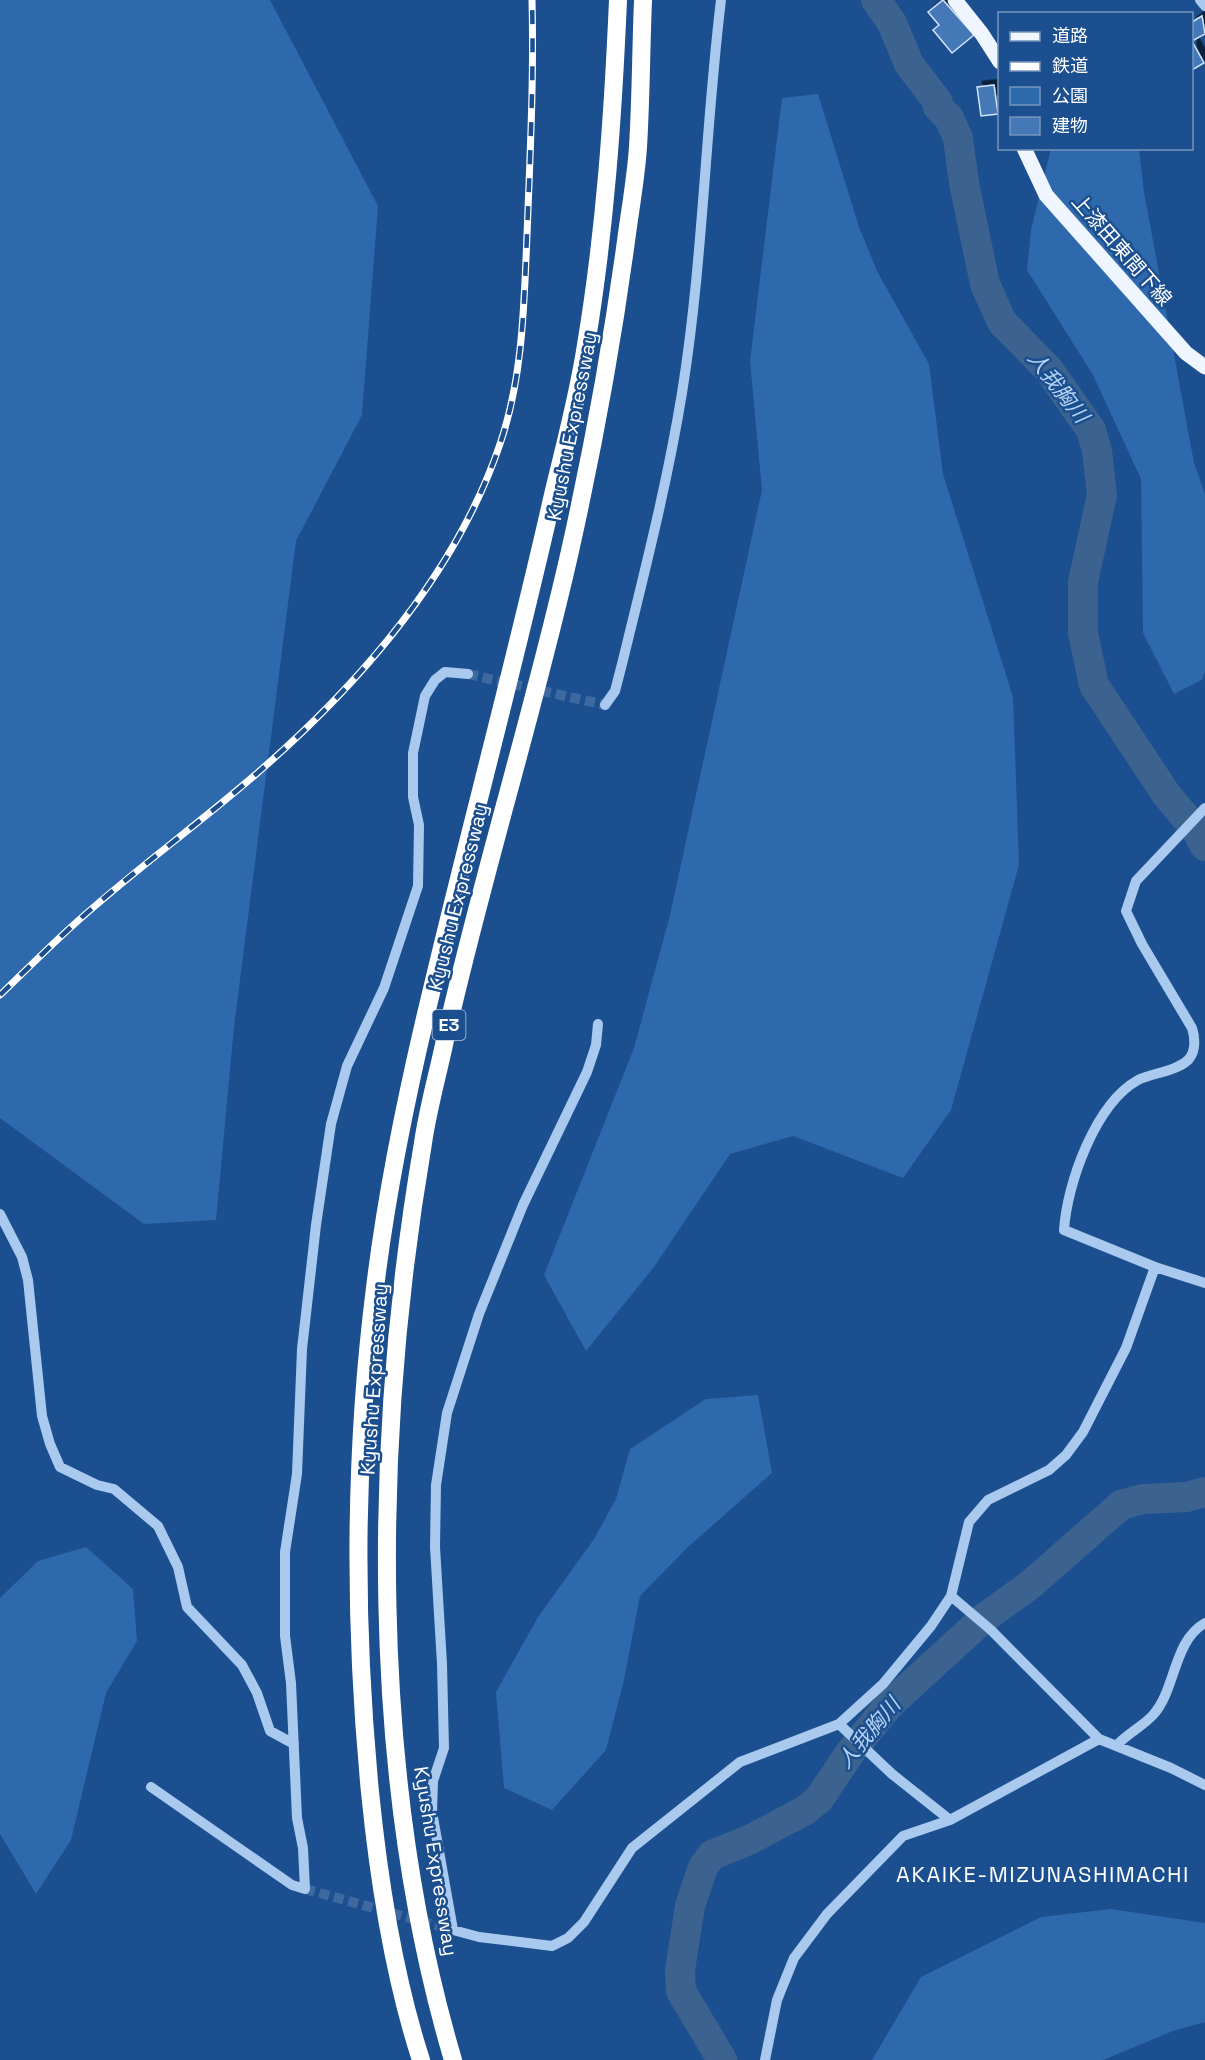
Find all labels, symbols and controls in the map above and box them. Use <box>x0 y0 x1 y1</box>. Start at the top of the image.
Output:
legend <box>998 12 1193 150</box>
text: 道路 <box>1052 24 1088 47</box>
text: 鉄道 <box>1052 54 1088 77</box>
text: 公園 <box>1052 84 1088 107</box>
text: 建物 <box>1052 114 1088 137</box>
street label: 上漆田東間下線 <box>1066 189 1178 311</box>
street label: Kyushu Expressway <box>541 329 603 523</box>
water label: 人我胸川 <box>1022 345 1096 430</box>
street label: Kyushu Expressway <box>422 801 494 993</box>
road number: E3 <box>432 1010 466 1040</box>
street label: Kyushu Expressway <box>354 1282 394 1476</box>
water label: 人我胸川 <box>831 1690 907 1774</box>
street label: Kyushu Expressway <box>408 1764 464 1958</box>
district label: AKAIKE-MIZUNASHIMACHI <box>896 1860 1190 1888</box>

